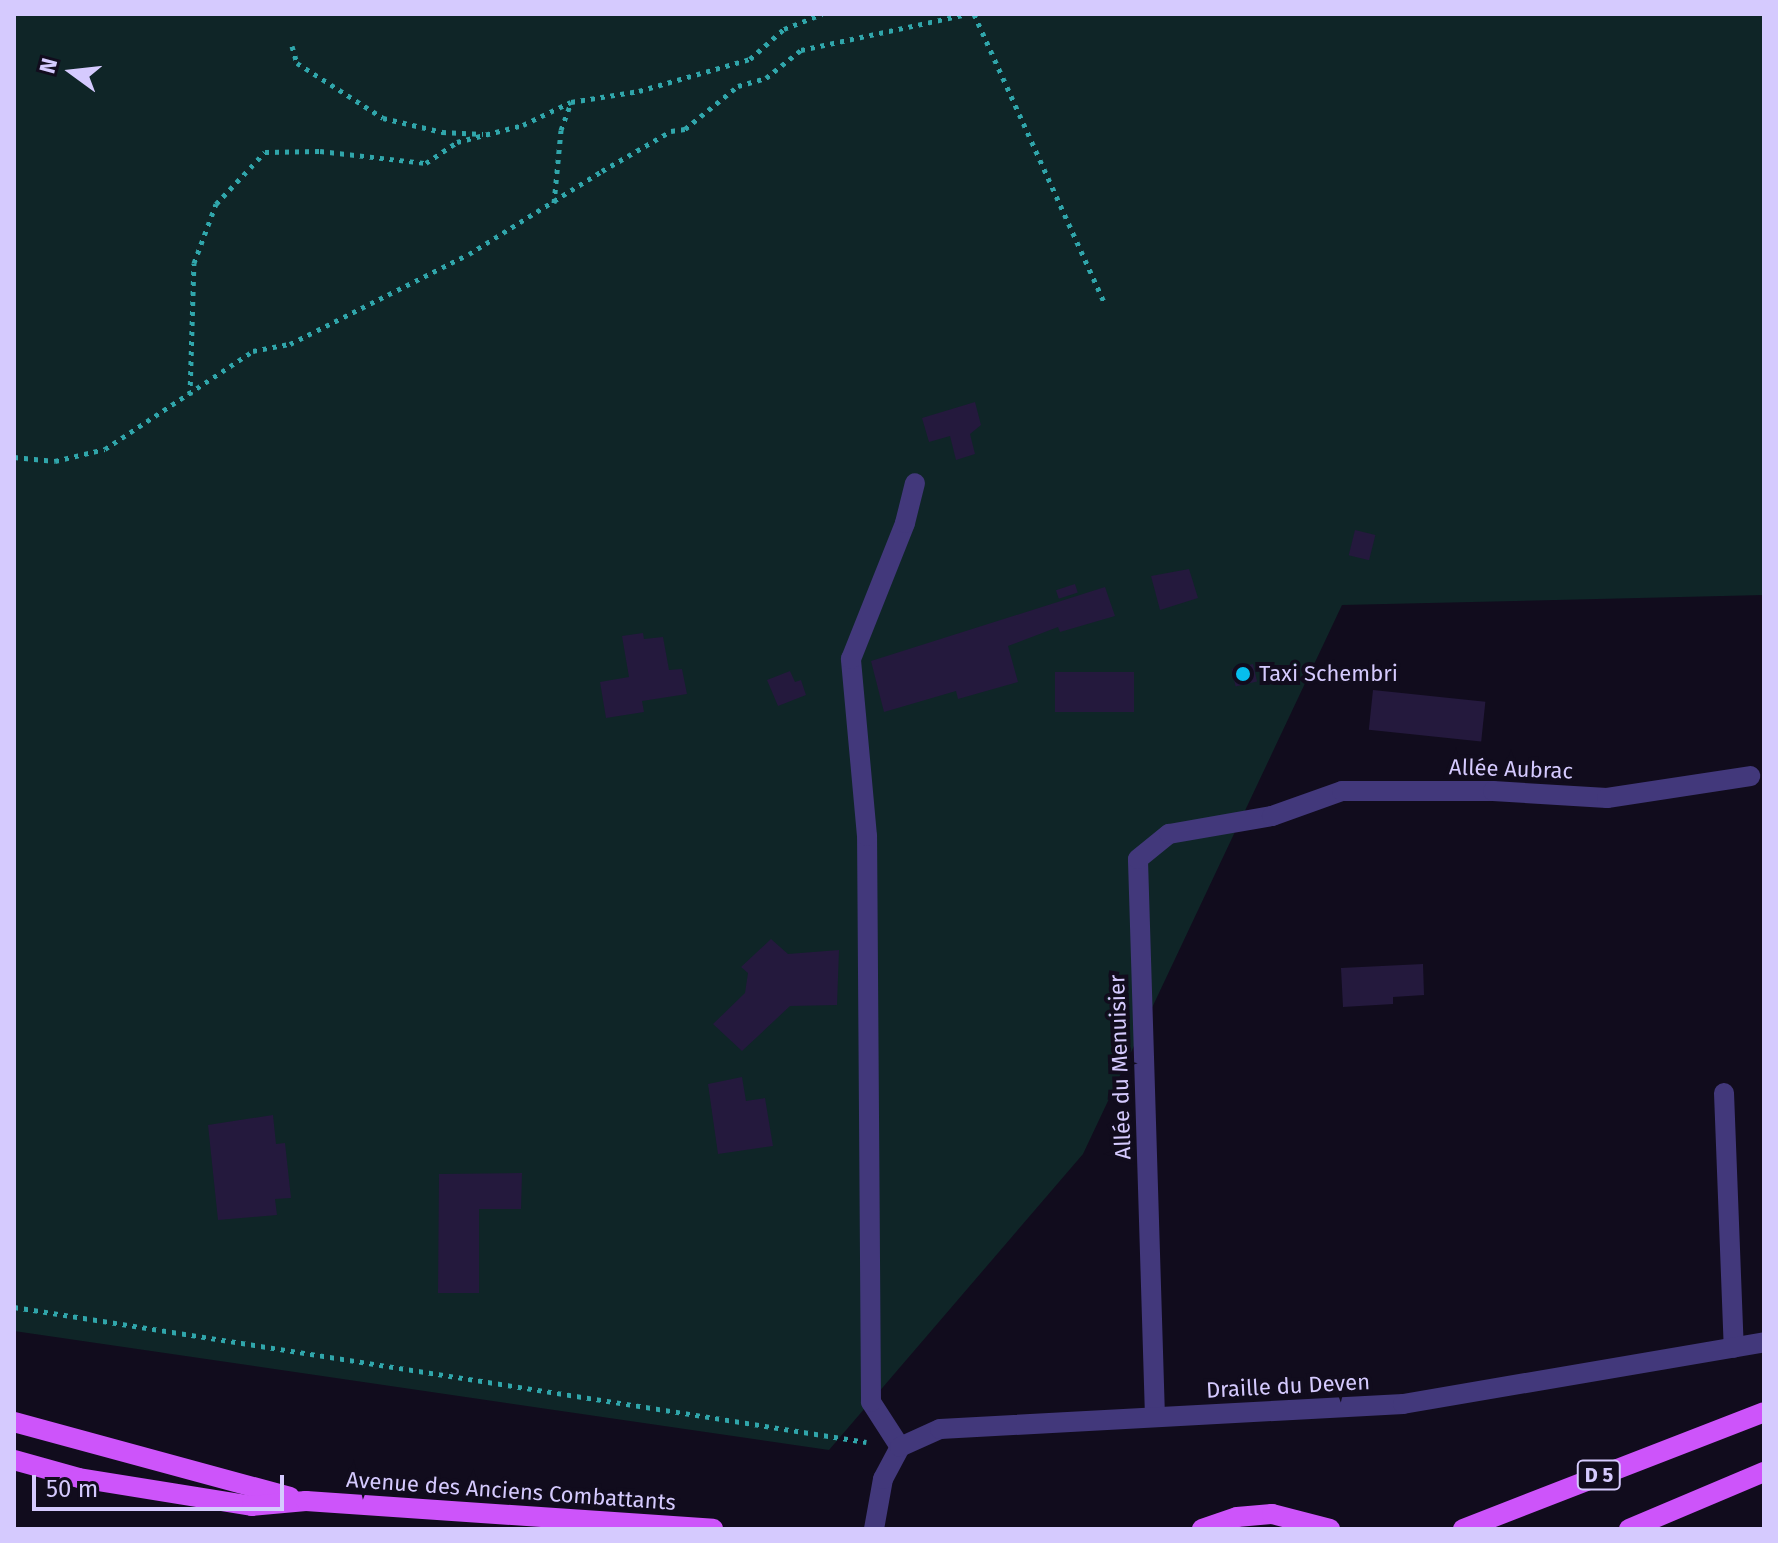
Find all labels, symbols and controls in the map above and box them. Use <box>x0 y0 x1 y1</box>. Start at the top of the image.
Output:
north arrow <box>32 32 112 112</box>
text: N <box>33 55 63 76</box>
place label: Taxi Schembri <box>1259 661 1398 687</box>
marker: Taxi Schembri <box>1234 665 1252 683</box>
street label: Allée Aubrac <box>1449 754 1573 784</box>
street label: Allée du Menuisier <box>1104 974 1136 1160</box>
street label: Draille du Deven <box>1205 1369 1371 1403</box>
scale bar <box>36 1459 288 1509</box>
road number: D 5 <box>1575 1459 1623 1491</box>
street label: Avenue des Anciens Combattants <box>345 1466 677 1516</box>
text: 50 m <box>46 1475 98 1503</box>

